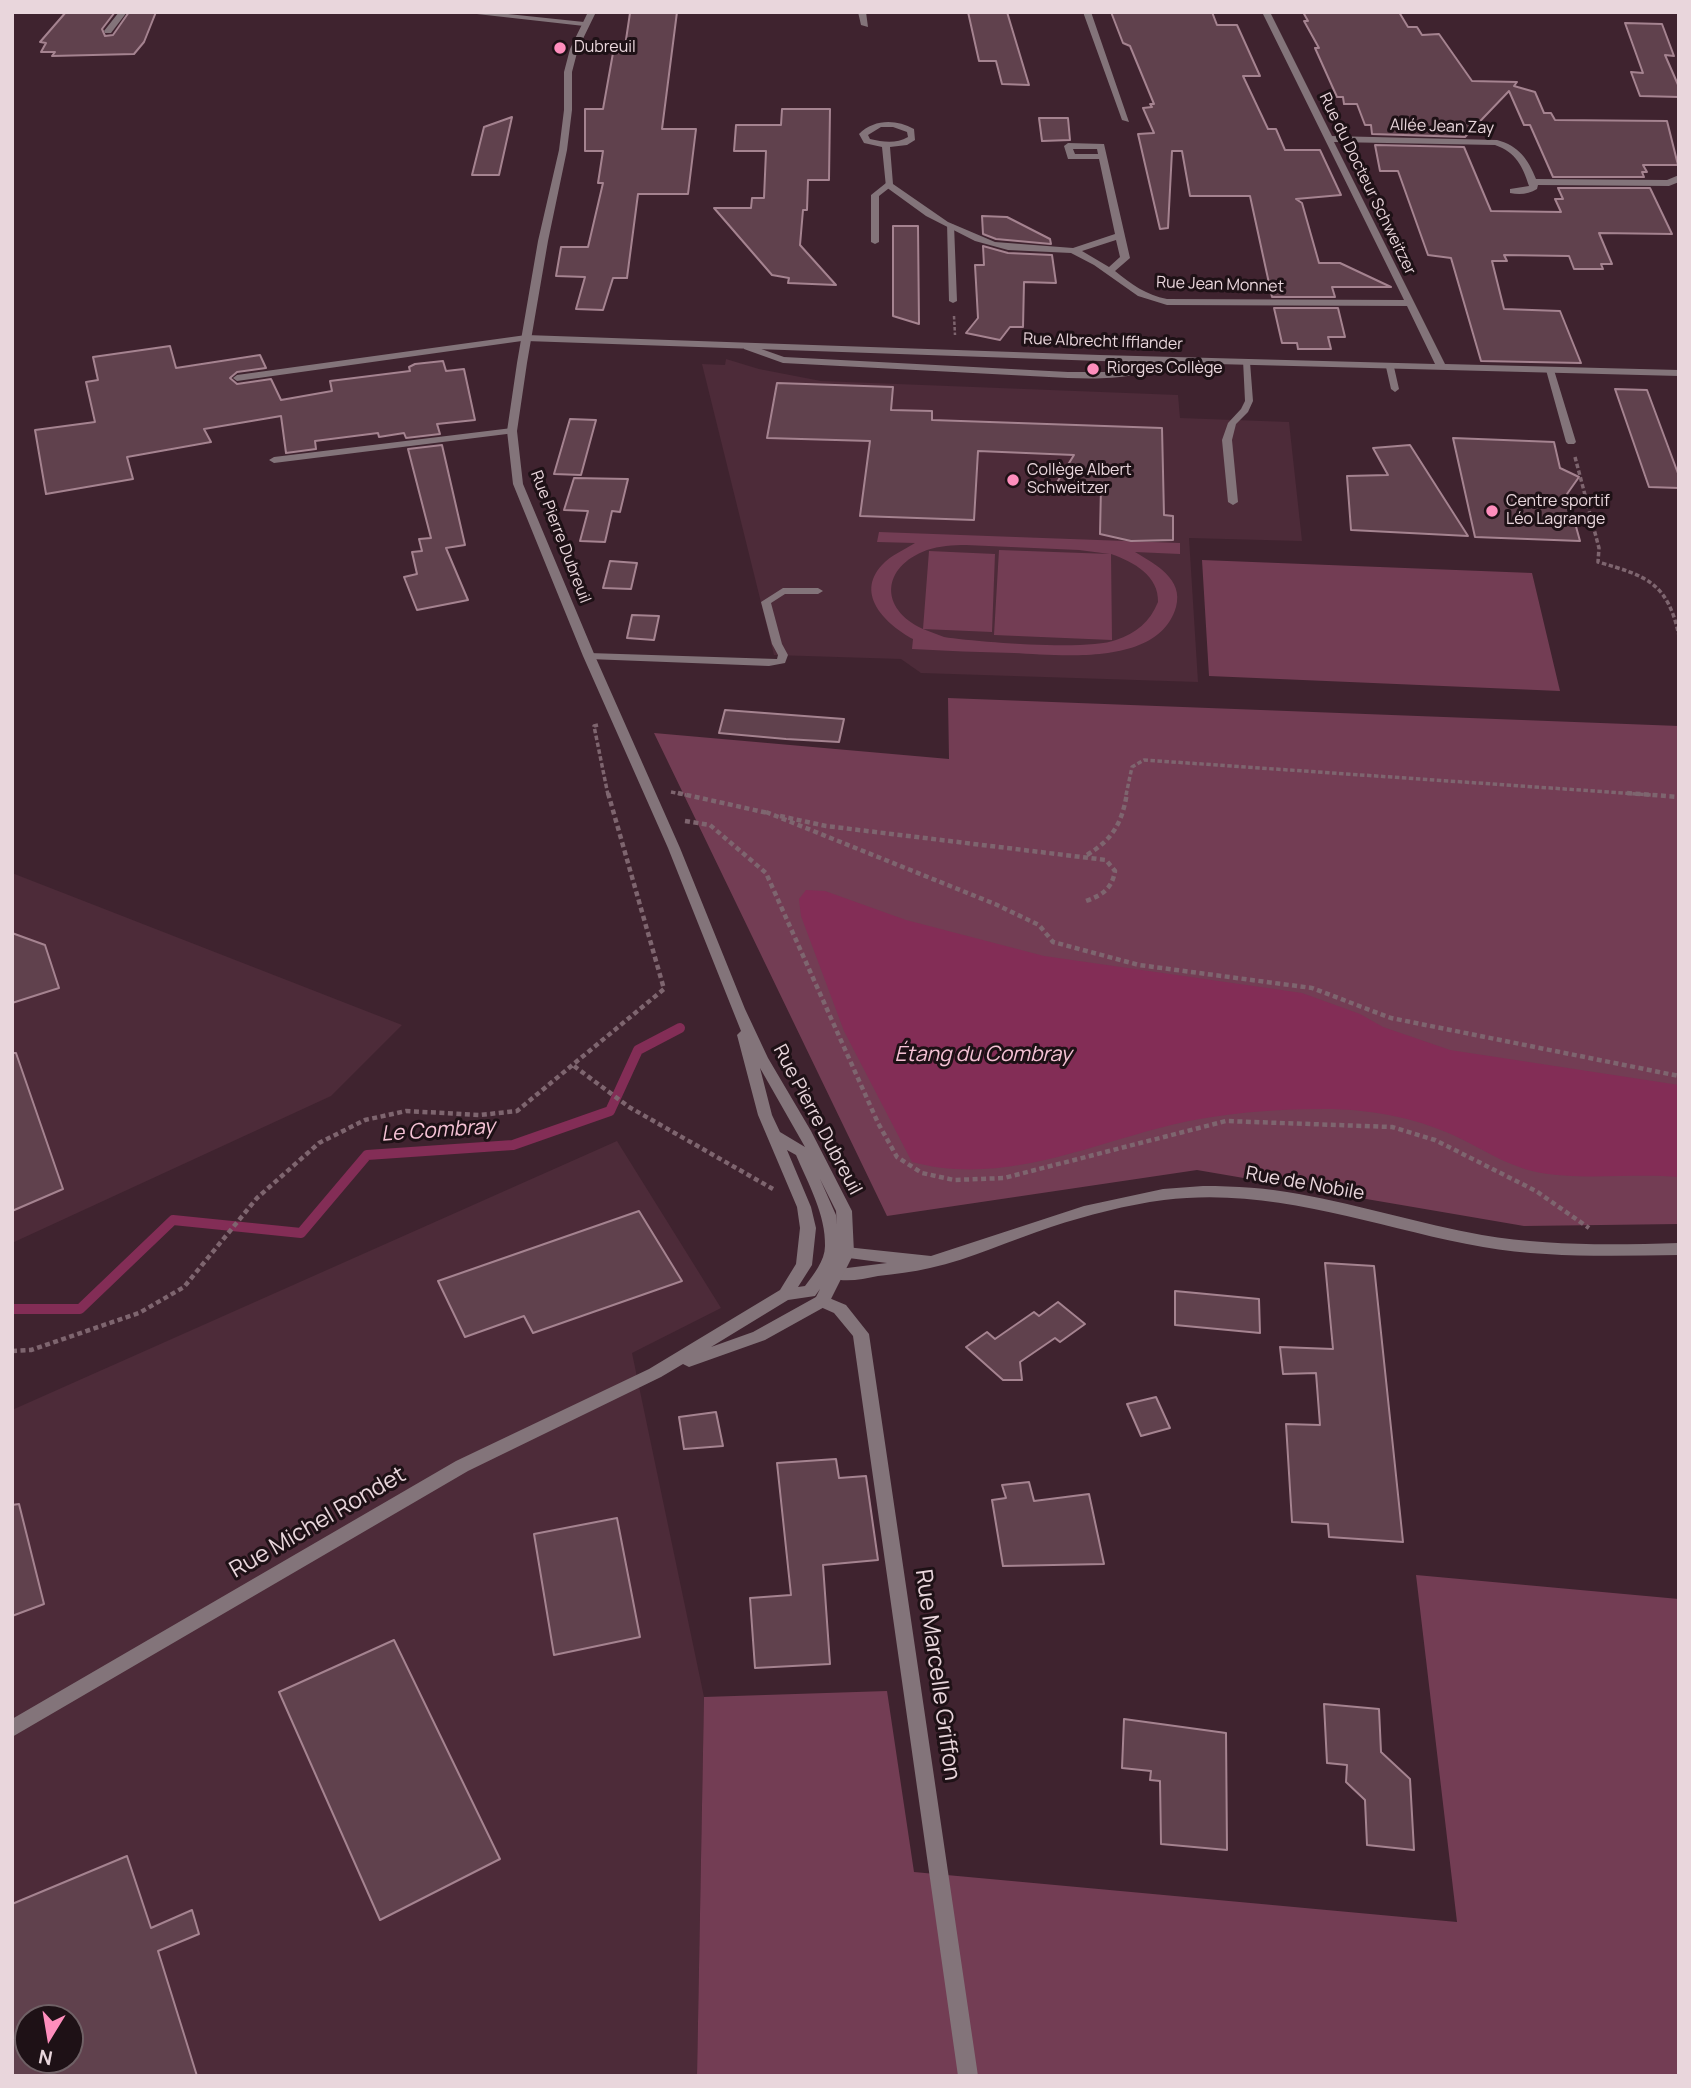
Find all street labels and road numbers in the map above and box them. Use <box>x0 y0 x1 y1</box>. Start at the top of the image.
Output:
street label: Rue du Docteur Schweitzer <box>1315 90 1419 278</box>
street label: Allée Jean Zay <box>1390 116 1494 138</box>
street label: Rue Jean Monnet <box>1156 273 1284 297</box>
street label: Rue Albrecht Ifflander <box>1023 330 1183 354</box>
street label: Rue Pierre Dubreuil <box>526 468 594 606</box>
street label: Rue Pierre Dubreuil <box>768 1041 866 1199</box>
street label: Rue de Nobile <box>1244 1162 1366 1206</box>
street label: Rue Michel Rondet <box>225 1461 411 1585</box>
street label: Rue Marcelle Griffon <box>909 1568 965 1782</box>

